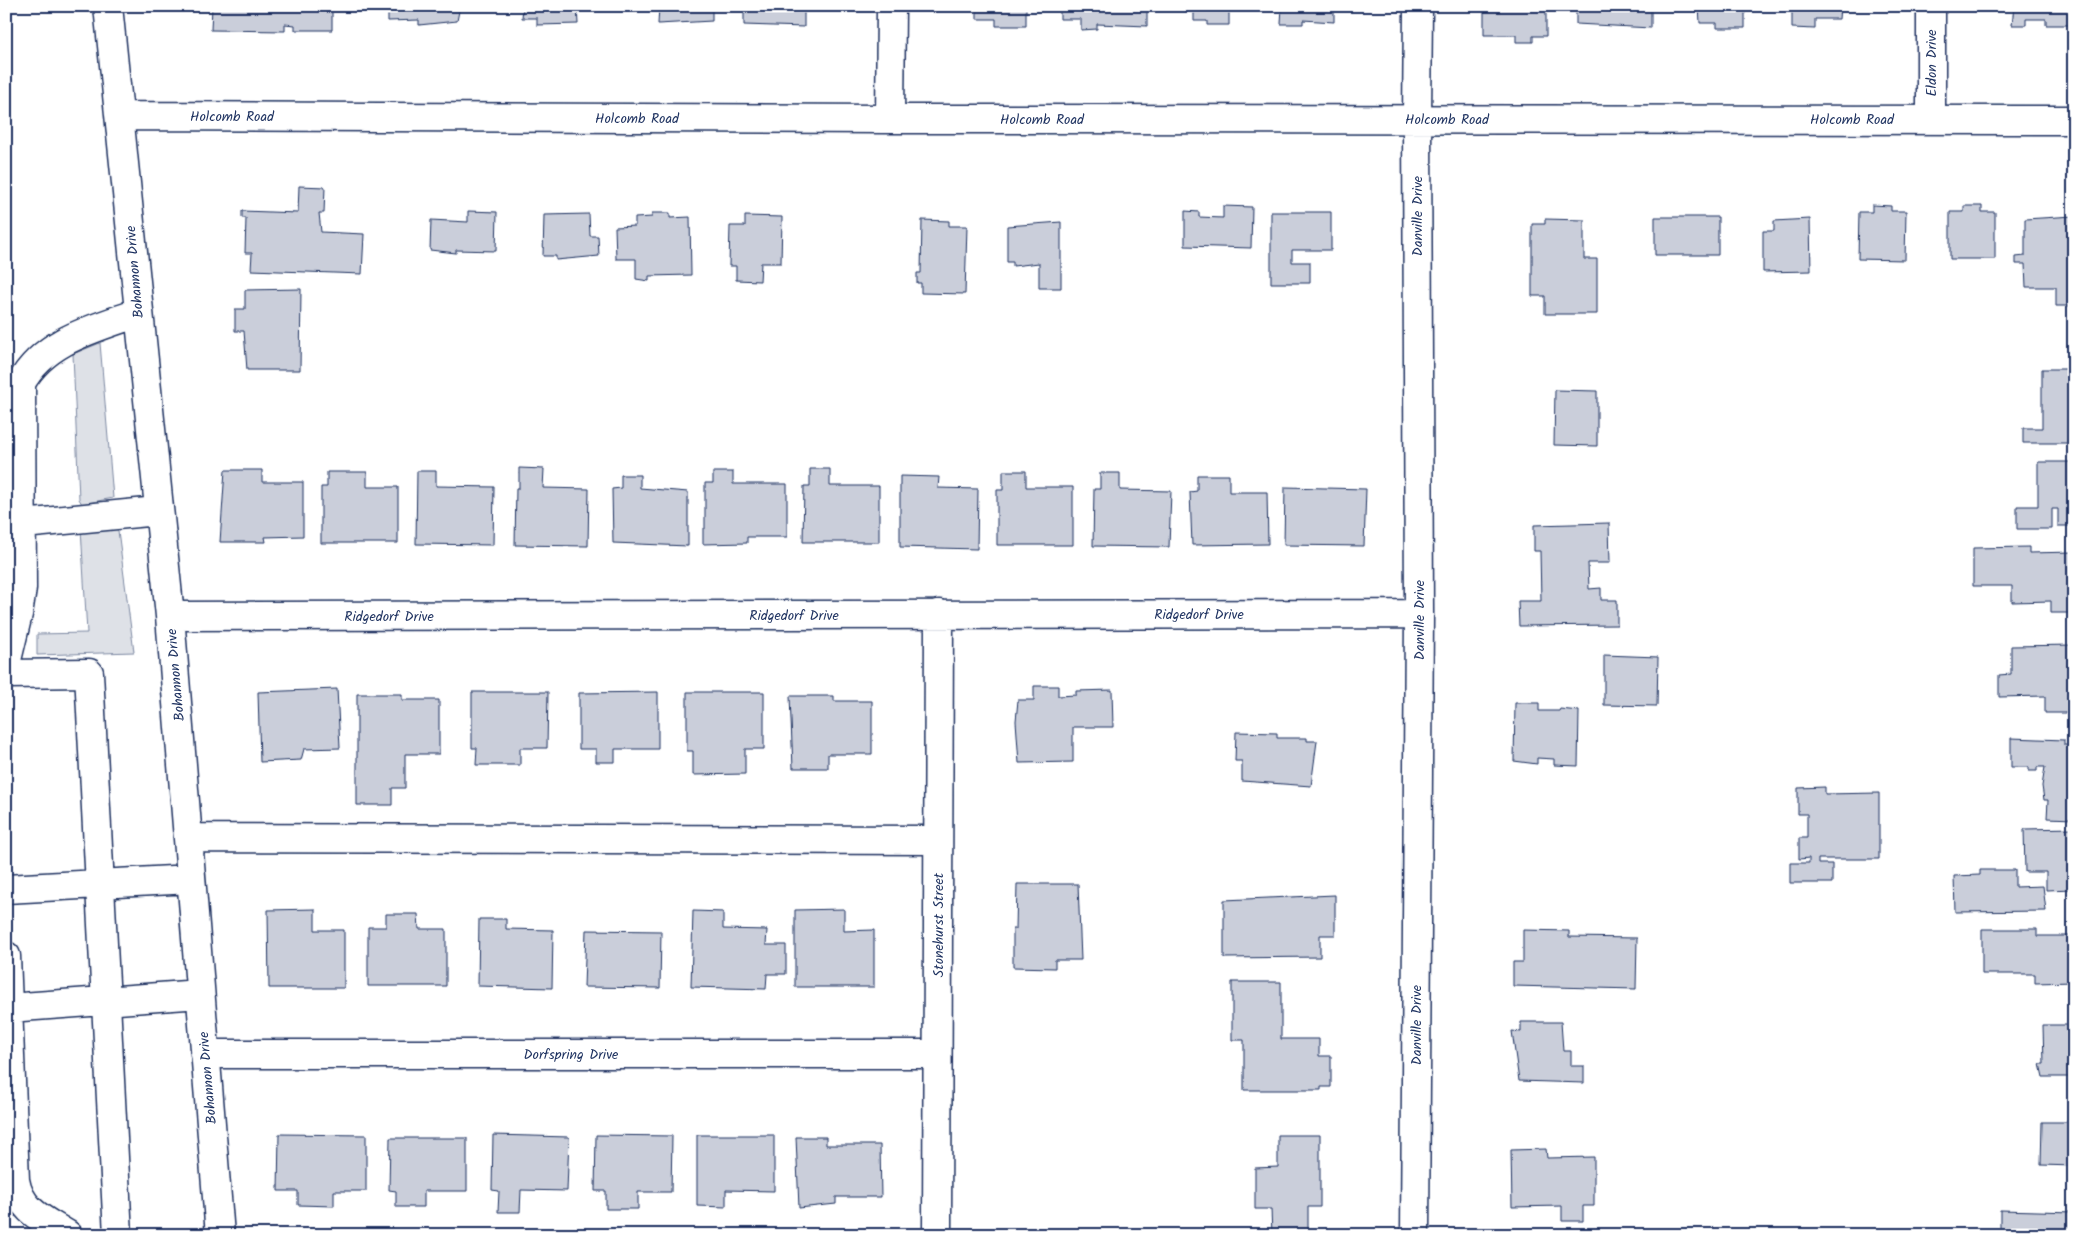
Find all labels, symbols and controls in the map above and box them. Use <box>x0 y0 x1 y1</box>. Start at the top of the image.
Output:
street label: Eldon Drive <box>1921 29 1943 97</box>
street label: Holcomb Road <box>190 106 275 128</box>
street label: Holcomb Road <box>595 108 680 130</box>
street label: Holcomb Road <box>1000 109 1085 131</box>
street label: Holcomb Road <box>1405 109 1490 131</box>
street label: Holcomb Road <box>1810 109 1895 131</box>
street label: Danville Drive <box>1407 175 1429 256</box>
street label: Bohannon Drive <box>120 224 150 319</box>
street label: Danville Drive <box>1409 579 1431 660</box>
street label: Ridgedorf Drive <box>1154 604 1244 626</box>
street label: Ridgedorf Drive <box>749 605 839 627</box>
street label: Ridgedorf Drive <box>344 606 434 628</box>
street label: Bohannon Drive <box>161 627 191 722</box>
street label: Stonehurst Street <box>928 872 950 977</box>
street label: Danville Drive <box>1406 984 1428 1065</box>
street label: Bohannon Drive <box>193 1030 223 1125</box>
street label: Dorfspring Drive <box>524 1044 619 1066</box>

